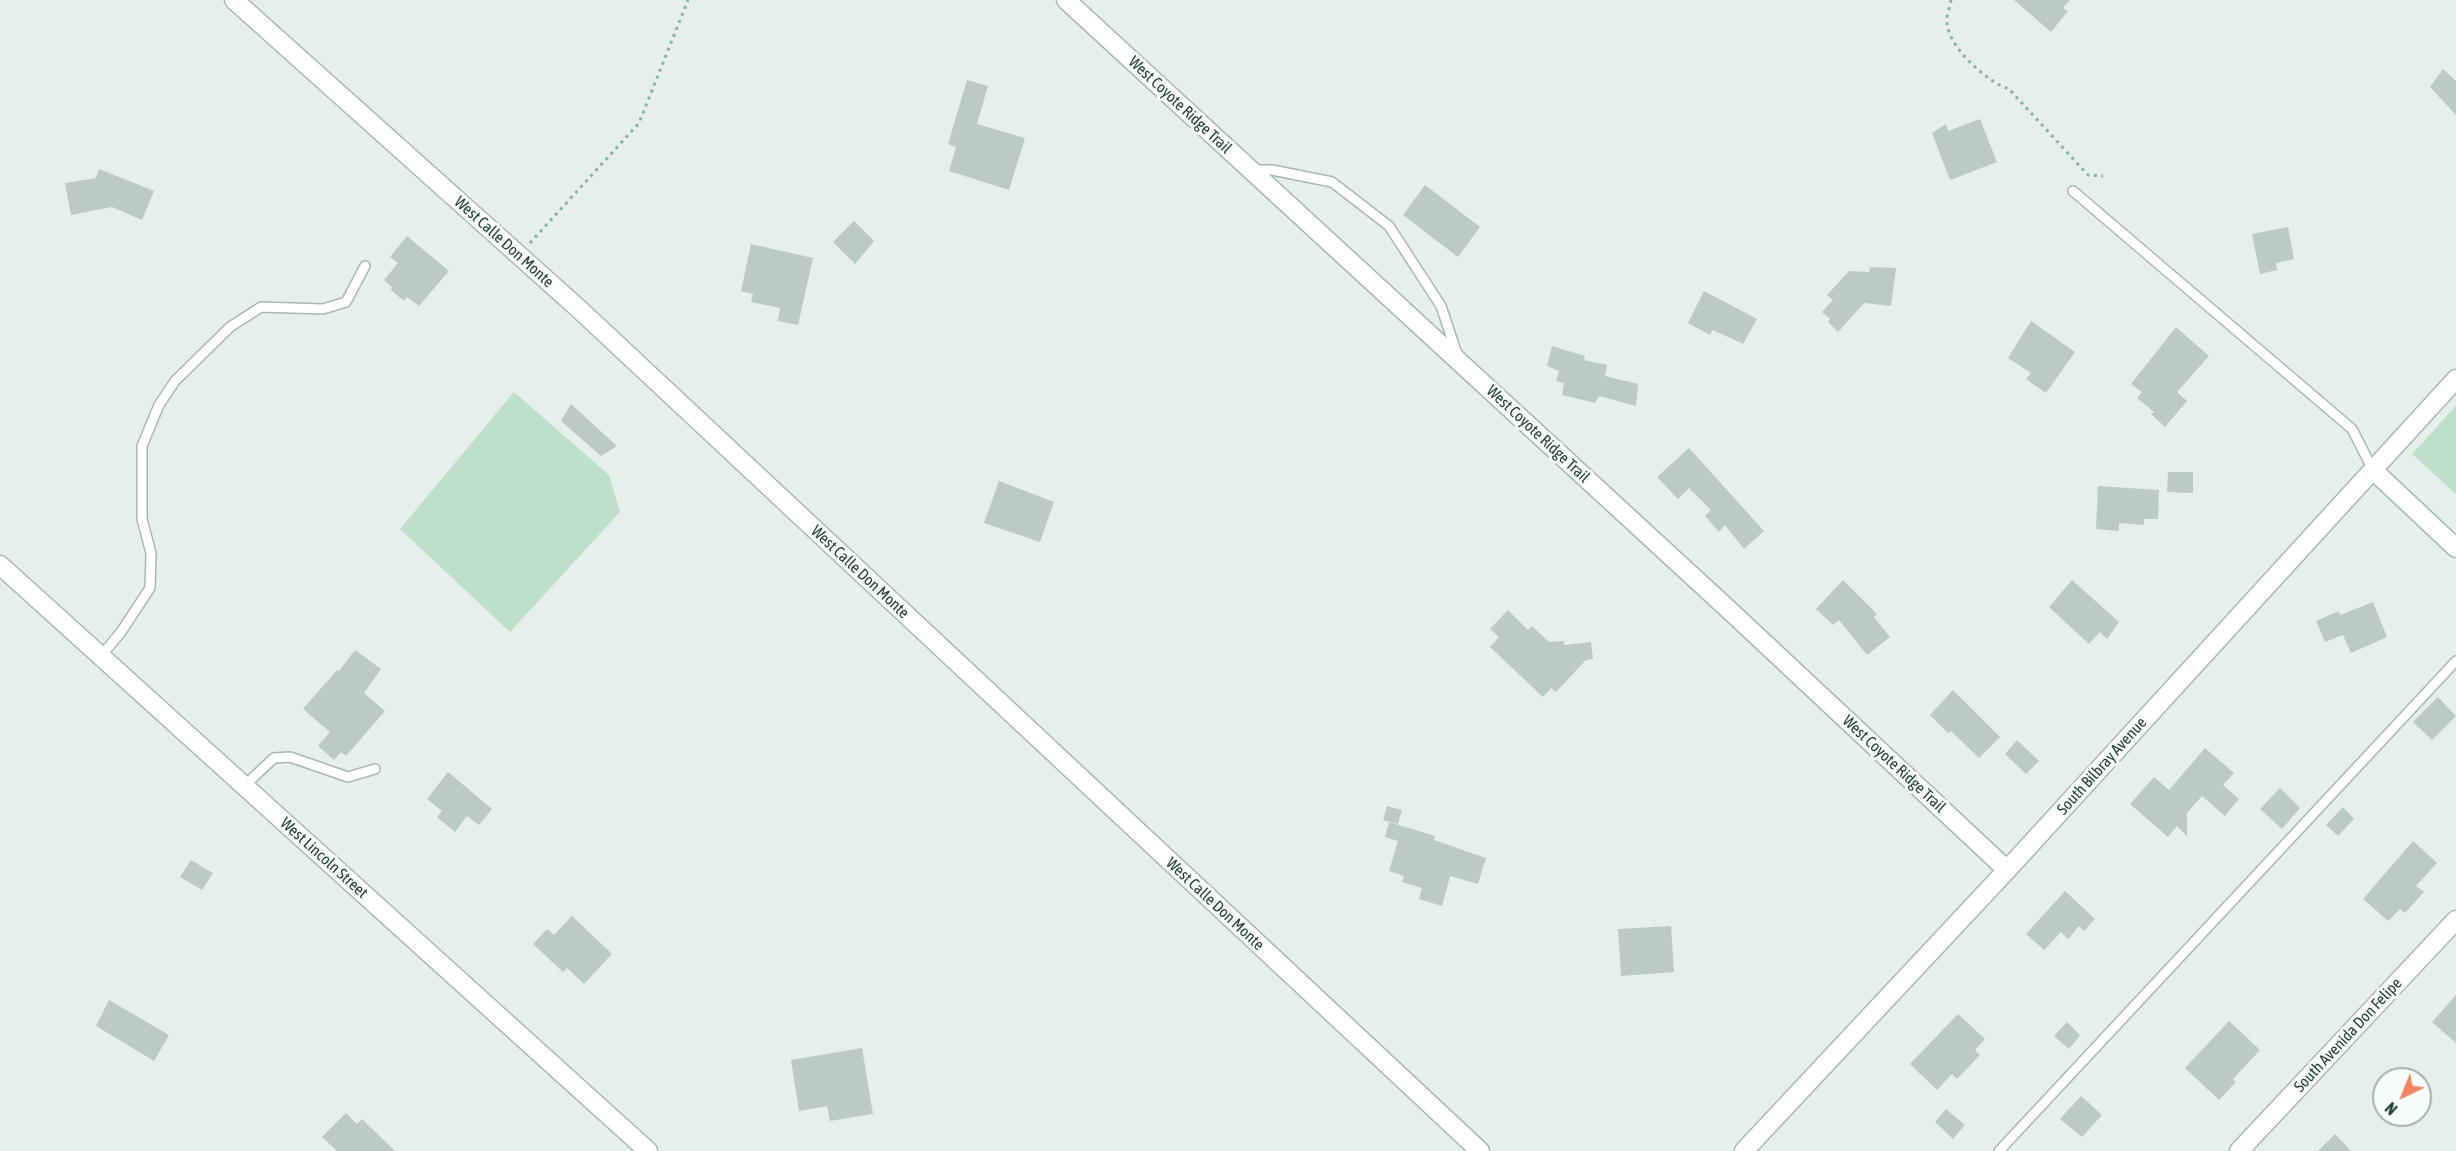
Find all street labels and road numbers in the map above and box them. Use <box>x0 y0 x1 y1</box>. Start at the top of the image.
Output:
street label: West Coyote Ridge Trail <box>1124 52 1236 158</box>
street label: West Calle Don Monte <box>450 192 558 292</box>
street label: West Coyote Ridge Trail <box>1482 381 1594 487</box>
street label: West Calle Don Monte <box>807 522 913 622</box>
street label: West Coyote Ridge Trail <box>1838 711 1950 817</box>
street label: South Bilbray Avenue <box>2053 713 2151 819</box>
street label: West Lincoln Street <box>276 814 372 902</box>
street label: West Calle Don Monte <box>1162 854 1268 954</box>
street label: South Avenida Don Felipe <box>2290 974 2406 1096</box>

